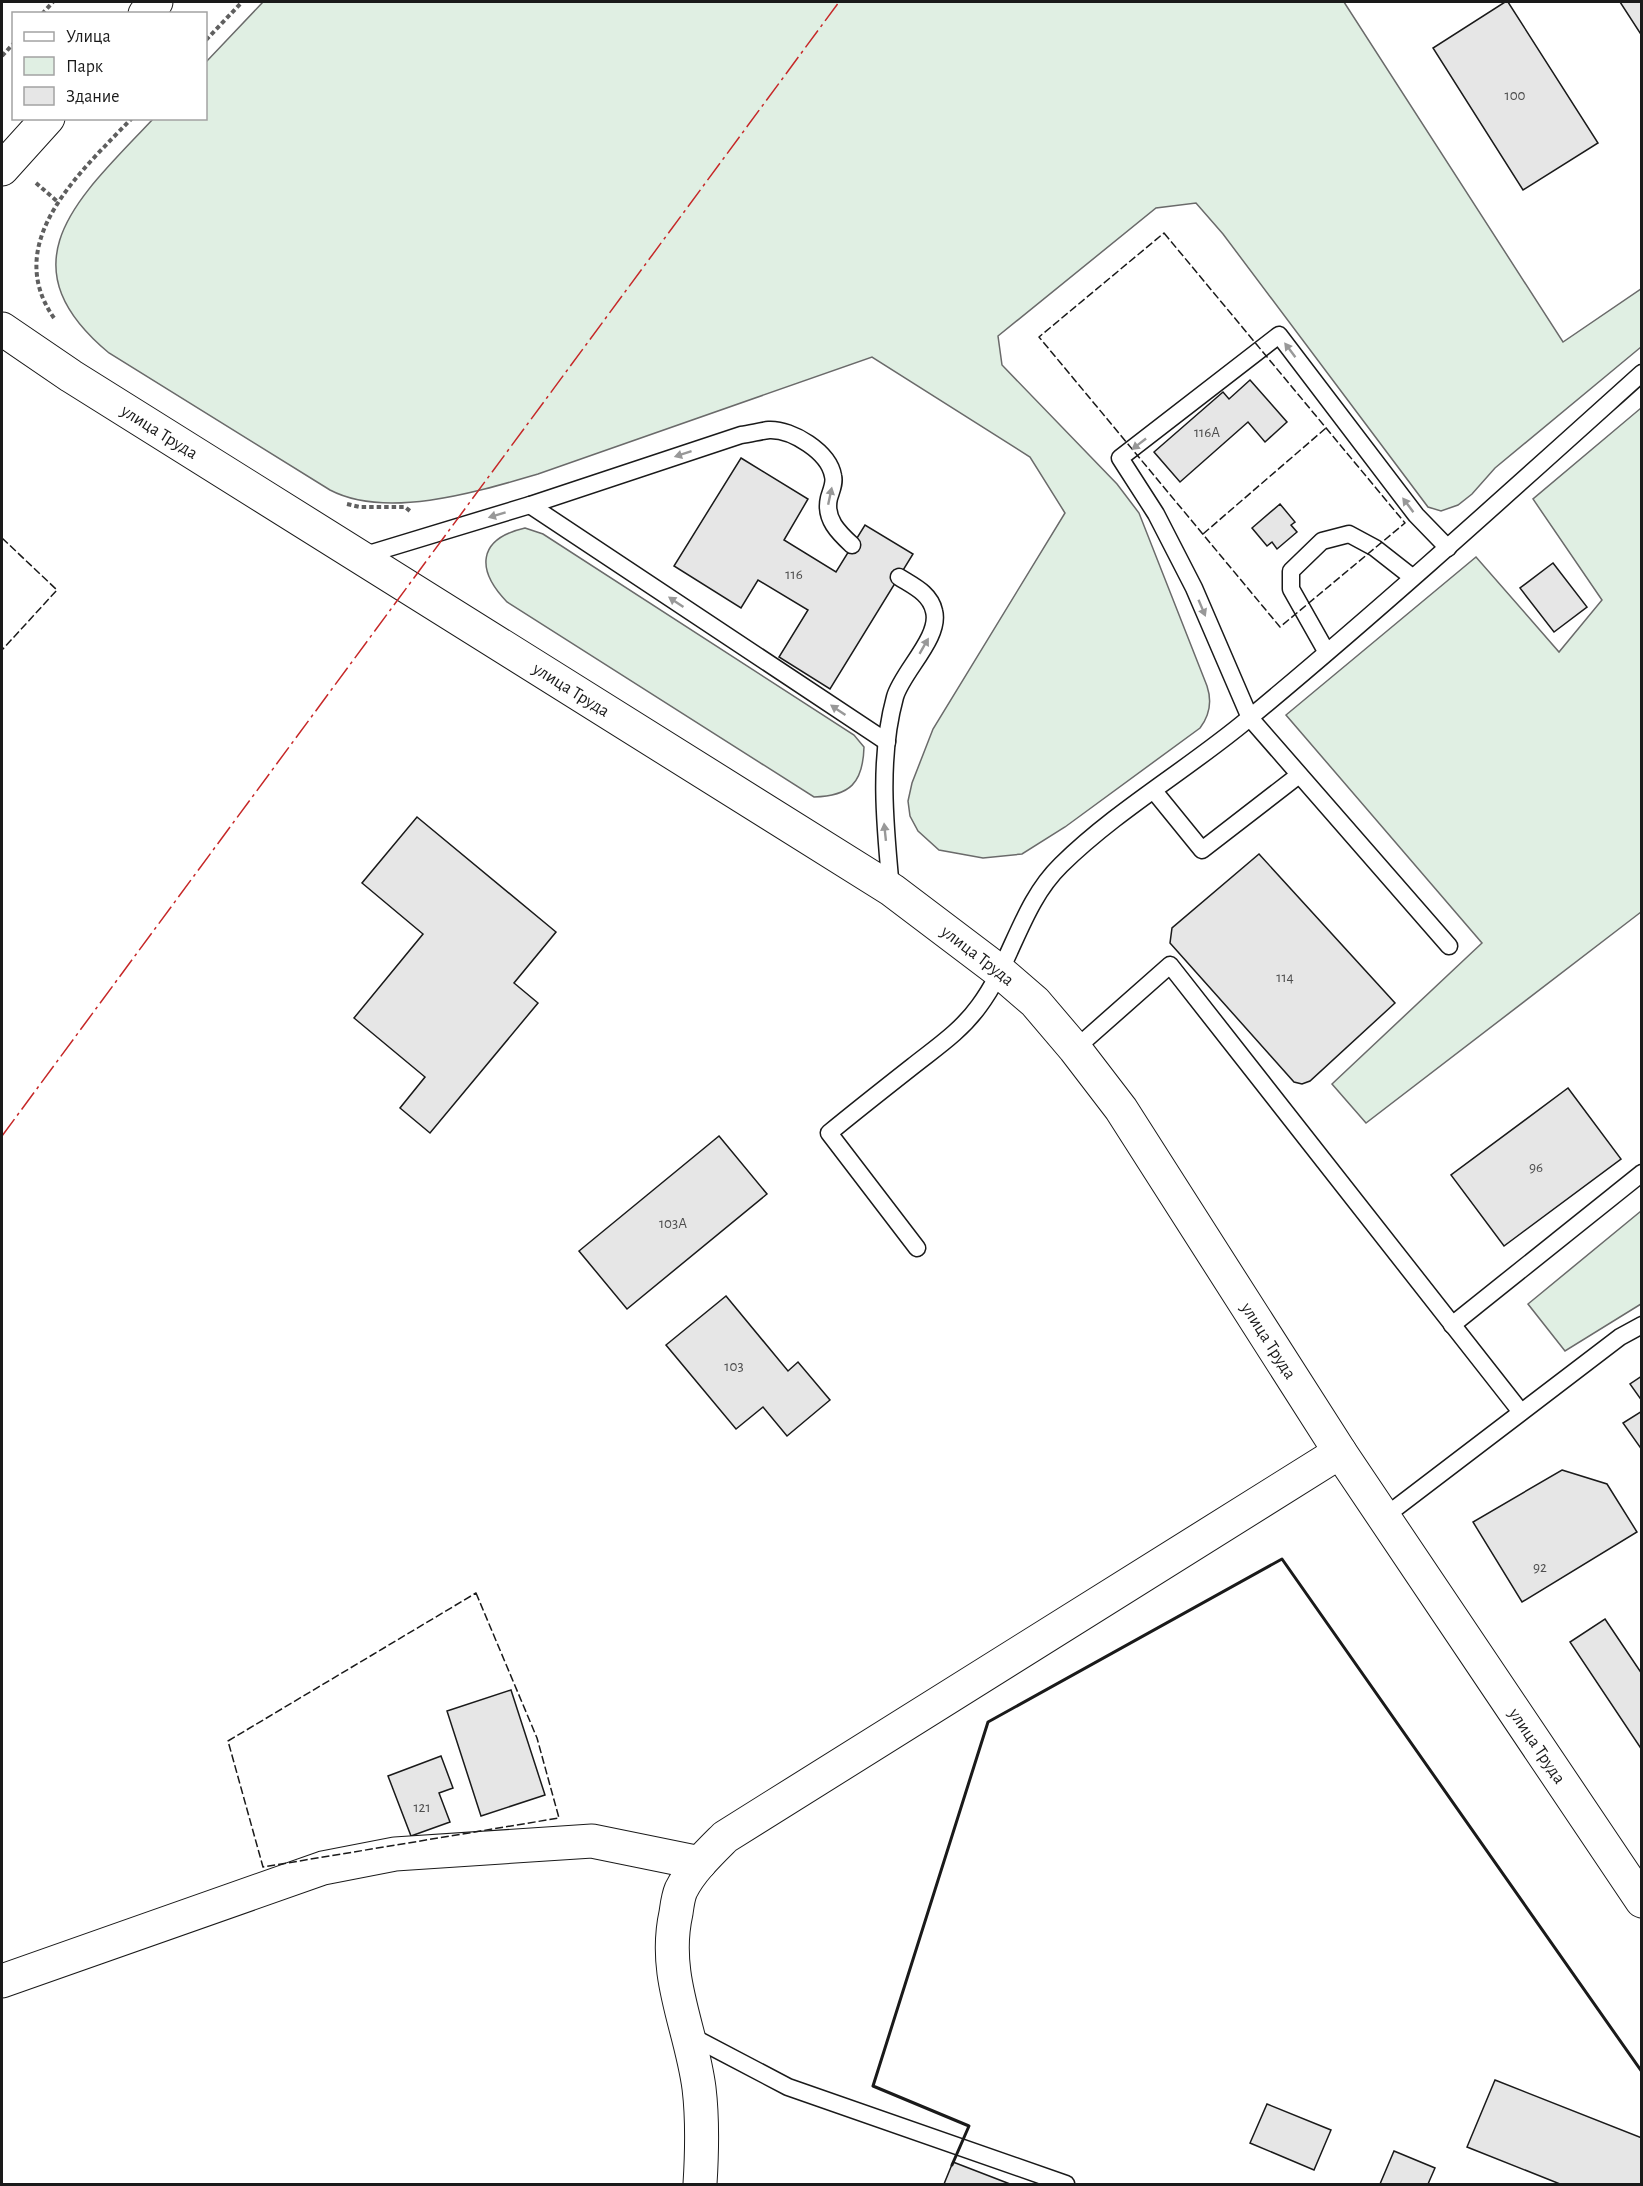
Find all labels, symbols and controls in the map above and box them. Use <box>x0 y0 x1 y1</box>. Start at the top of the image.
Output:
legend <box>12 12 207 120</box>
text: Улица <box>66 28 111 46</box>
text: Парк <box>66 58 104 76</box>
text: Здание <box>66 88 120 106</box>
house number: 100 <box>1504 88 1526 103</box>
one-way arrow <box>1284 342 1296 358</box>
street label: улица Труда <box>117 401 201 463</box>
house number: 116А <box>1194 425 1220 440</box>
one-way arrow <box>1131 437 1147 450</box>
one-way arrow <box>674 450 692 460</box>
one-way arrow <box>826 487 836 505</box>
one-way arrow <box>1402 497 1415 513</box>
one-way arrow <box>488 511 506 520</box>
house number: 116 <box>785 567 803 582</box>
one-way arrow <box>668 597 684 608</box>
one-way arrow <box>1198 600 1207 617</box>
one-way arrow <box>919 637 929 654</box>
street label: улица Труда <box>529 659 613 721</box>
one-way arrow <box>830 704 847 715</box>
one-way arrow <box>881 822 890 841</box>
street label: улица Труда <box>937 922 1017 990</box>
house number: 114 <box>1276 970 1294 985</box>
house number: 96 <box>1529 1160 1543 1175</box>
house number: 103А <box>659 1216 687 1231</box>
street label: улица Труда <box>1237 1299 1299 1383</box>
house number: 103 <box>724 1359 744 1374</box>
house number: 92 <box>1533 1560 1547 1575</box>
street label: улица Труда <box>1504 1704 1568 1787</box>
house number: 121 <box>413 1800 431 1815</box>

